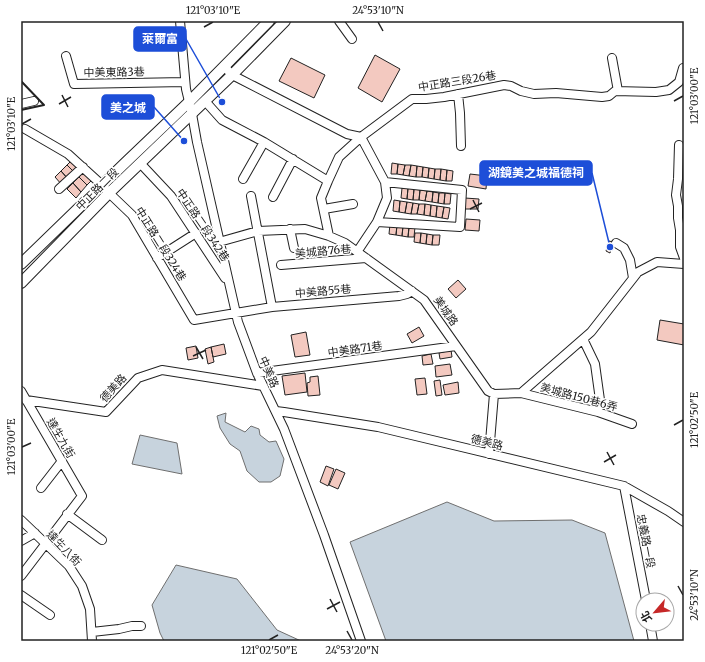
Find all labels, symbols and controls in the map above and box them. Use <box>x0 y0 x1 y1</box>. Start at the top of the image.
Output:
text: 121°03'10"E <box>186 4 241 17</box>
text: 24°53'10"N <box>352 4 404 17</box>
callout: 萊爾富 <box>134 27 186 51</box>
text: 萊爾富 <box>142 31 178 46</box>
street label: 中美東路3巷 <box>83 64 145 80</box>
text: 121°03'00"E <box>688 67 701 124</box>
street label: 中正路三段26巷 <box>417 68 497 94</box>
callout: 美之城 <box>102 95 154 119</box>
text: 121°03'10"E <box>5 96 18 151</box>
text: 美之城 <box>110 100 146 115</box>
callout: 湖鏡美之城福德祠 <box>480 161 592 185</box>
street label: 中正路二段 <box>73 165 121 213</box>
text: 湖鏡美之城福德祠 <box>488 165 584 180</box>
street label: 中正路二段342巷 <box>173 186 233 264</box>
street label: 中正路二段324巷 <box>133 204 189 284</box>
street label: 美城路76巷 <box>294 242 352 260</box>
street label: 中美路55巷 <box>294 282 352 300</box>
street label: 美城路 <box>431 293 461 329</box>
street label: 中美路71巷 <box>327 338 383 360</box>
street label: 中美路 <box>256 354 282 390</box>
street label: 德美路 <box>97 371 129 405</box>
street label: 美城路150巷6弄 <box>539 380 619 414</box>
text: 121°02'50"E <box>688 391 701 448</box>
street label: 達生九街 <box>44 415 78 461</box>
text: 121°03'00"E <box>5 418 18 475</box>
street label: 德美路 <box>469 431 505 453</box>
street label: 忠義路一段 <box>634 513 658 569</box>
street label: 達生八街 <box>44 527 84 569</box>
text: 24°53'10"N <box>688 569 701 621</box>
north arrow <box>635 592 675 632</box>
text: 北 <box>637 609 655 625</box>
text: 121°02'50"E <box>241 644 298 657</box>
text: 24°53'20"N <box>325 644 379 657</box>

